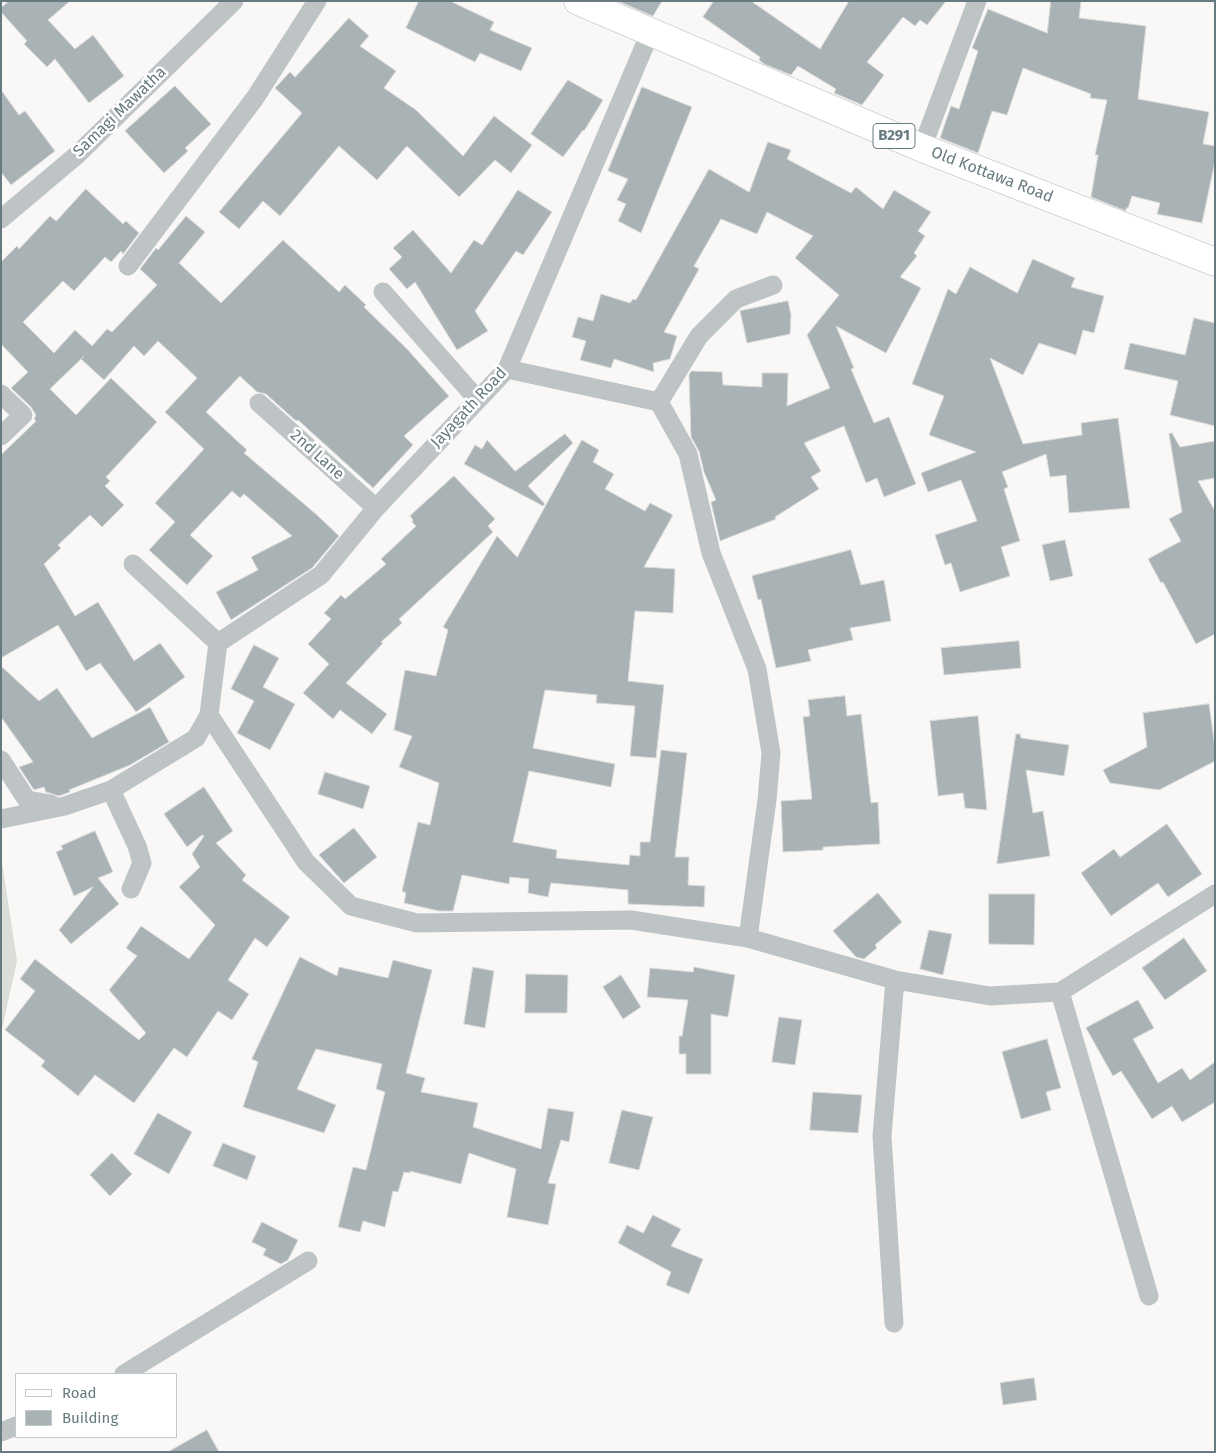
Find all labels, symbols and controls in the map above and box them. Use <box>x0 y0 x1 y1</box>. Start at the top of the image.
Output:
street label: Samagi Mawatha <box>70 63 170 161</box>
road number: B291 <box>873 124 915 148</box>
street label: Old Kottawa Road <box>928 143 1056 207</box>
street label: Jayagath Road <box>427 364 511 452</box>
street label: 2nd Lane <box>286 426 348 484</box>
legend <box>15 1373 178 1438</box>
text: Road <box>62 1384 97 1402</box>
text: Building <box>62 1409 118 1427</box>

